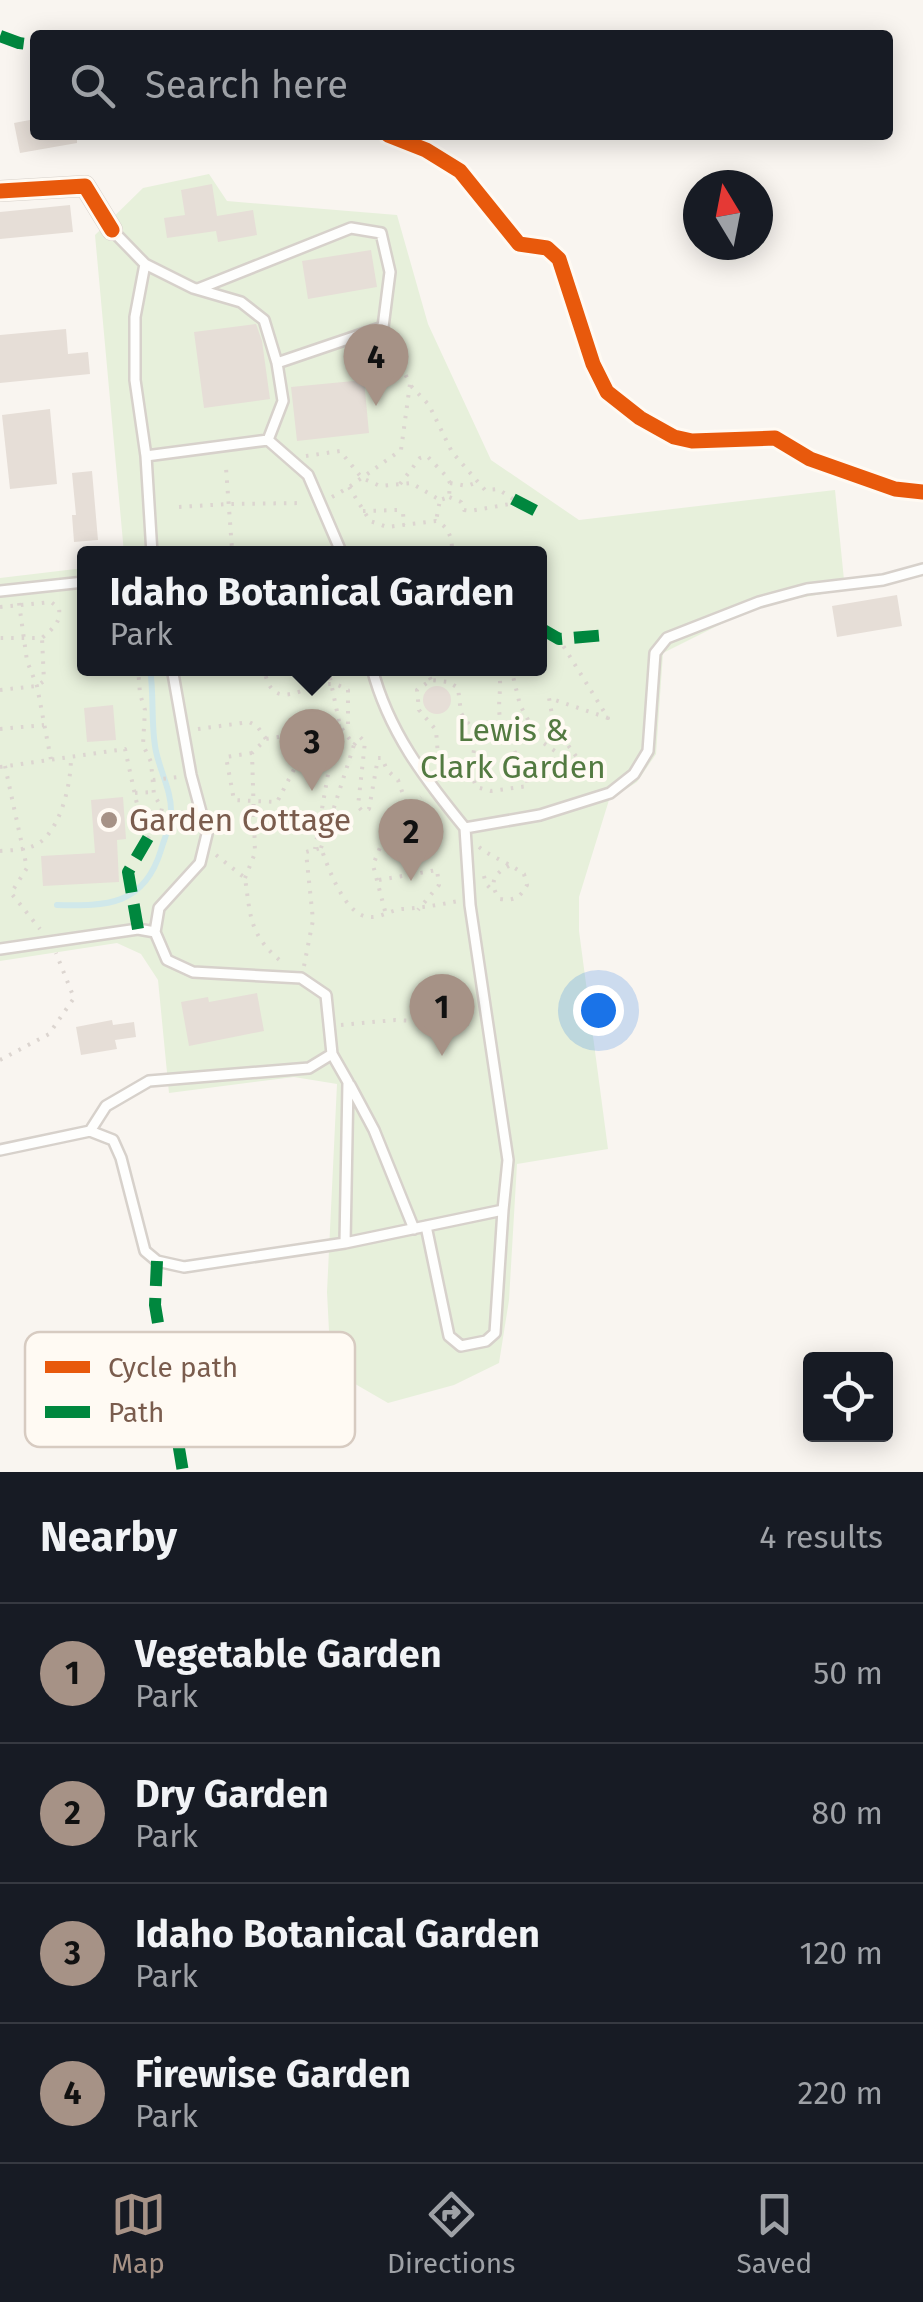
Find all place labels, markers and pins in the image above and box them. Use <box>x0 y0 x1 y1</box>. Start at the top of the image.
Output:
pin: 4 <box>344 324 408 406</box>
pin: 3 <box>280 708 344 791</box>
pin: 2 <box>378 798 444 881</box>
place label: Garden Cottage <box>129 801 351 839</box>
marker: Garden Cottage <box>98 809 120 831</box>
pin: 1 <box>410 974 474 1056</box>

